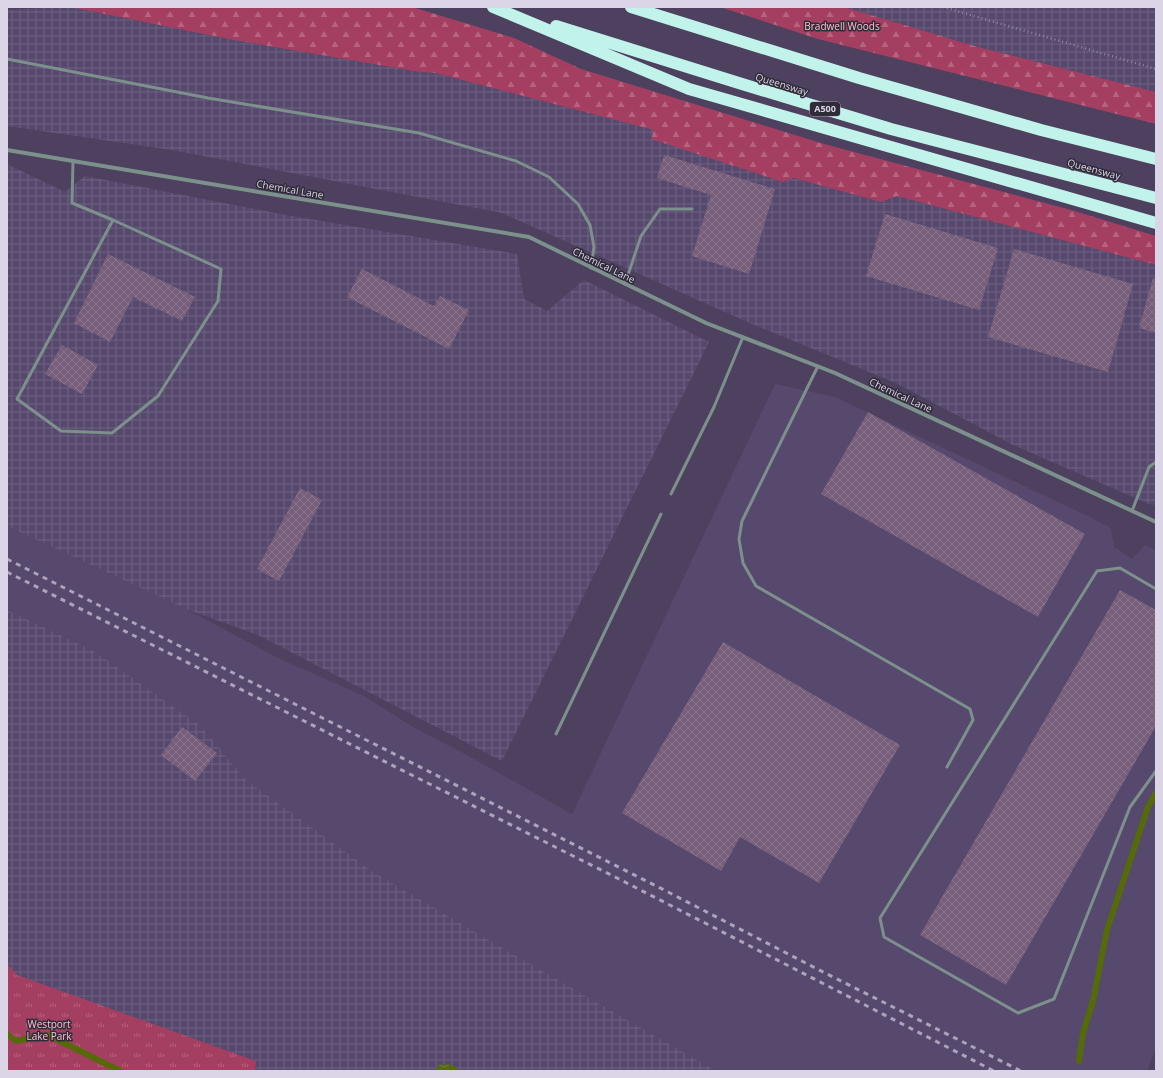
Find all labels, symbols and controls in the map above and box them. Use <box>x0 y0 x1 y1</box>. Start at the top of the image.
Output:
park label: Bradwell Woods <box>804 19 880 33</box>
street label: Queensway <box>754 69 811 99</box>
road number: A500 <box>810 102 840 116</box>
street label: Queensway <box>1066 155 1123 183</box>
street label: Chemical Lane <box>255 176 325 202</box>
street label: Chemical Lane <box>570 244 638 286</box>
street label: Chemical Lane <box>867 374 935 416</box>
park label: Westport Lake Park <box>26 1017 72 1043</box>

